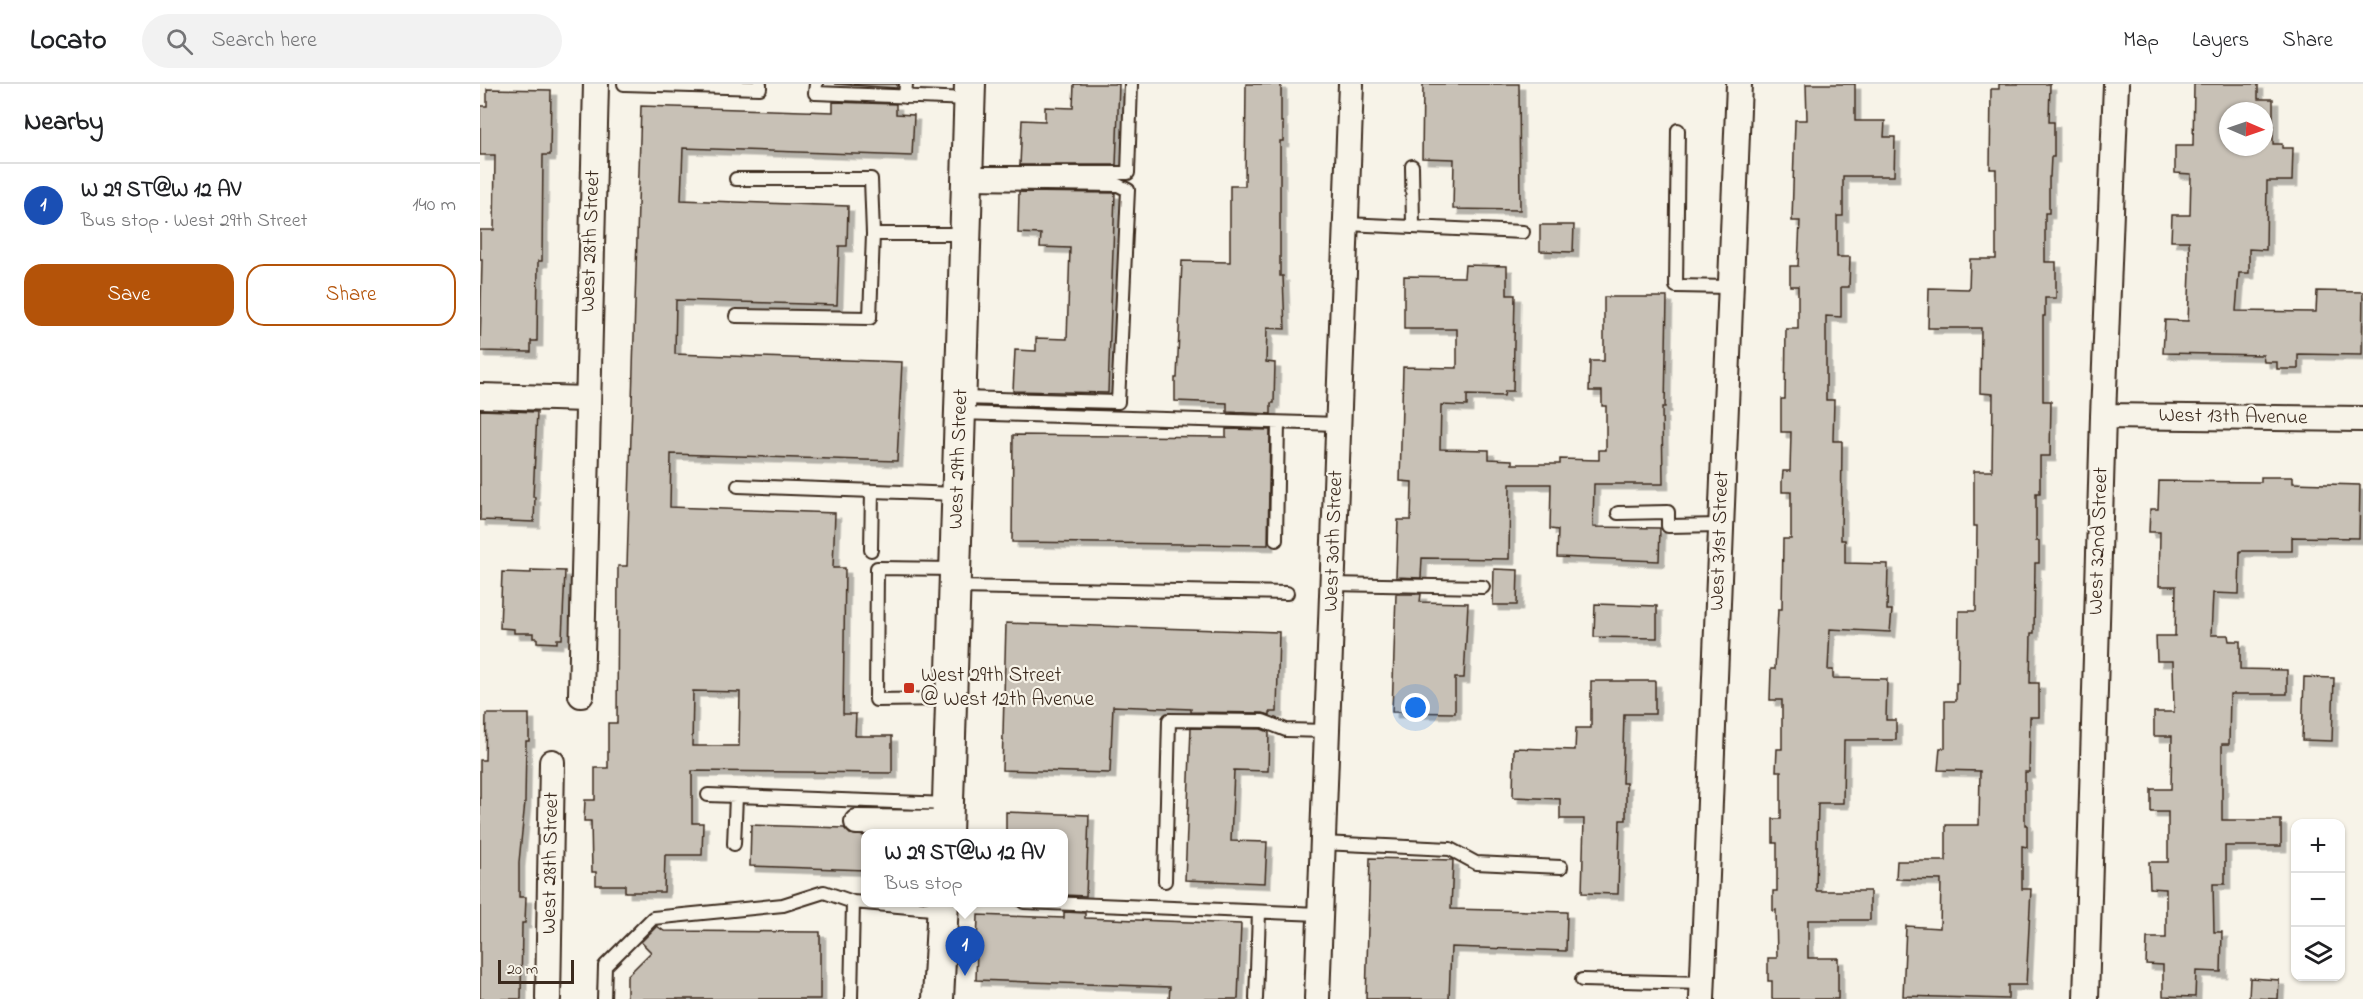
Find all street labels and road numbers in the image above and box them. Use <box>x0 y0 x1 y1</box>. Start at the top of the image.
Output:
street label: West 28th Street <box>574 169 608 313</box>
street label: West 29th Street <box>942 388 976 530</box>
street label: West 13th Avenue <box>2158 401 2308 433</box>
street label: West 32nd Street <box>2081 466 2117 616</box>
street label: West 30th Street <box>1317 470 1351 612</box>
street label: West 31st Street <box>1703 471 1737 611</box>
street label: West 28th Street <box>535 792 567 934</box>

